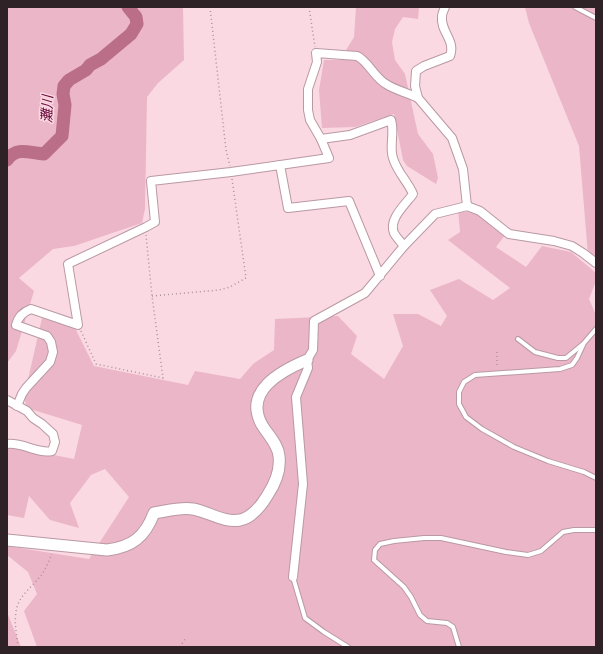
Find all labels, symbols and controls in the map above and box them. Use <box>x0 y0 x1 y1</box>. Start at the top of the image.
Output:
water label: 灘川 <box>38 93 59 123</box>

